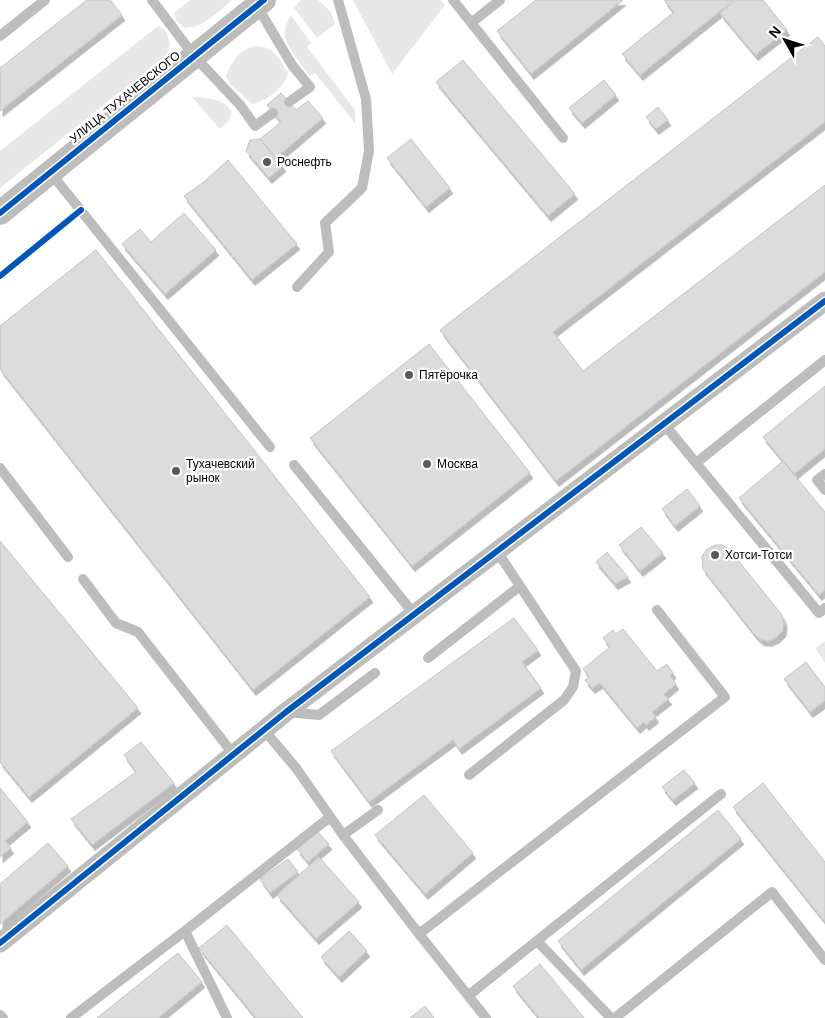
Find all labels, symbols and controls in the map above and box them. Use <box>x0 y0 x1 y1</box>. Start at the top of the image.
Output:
north arrow <box>760 15 810 65</box>
text: N <box>765 23 784 41</box>
street label: УЛИЦА ТУХАЧЕВСКОГО <box>67 48 183 146</box>
place label: Роснефть <box>277 155 332 169</box>
marker: Роснефть <box>261 156 273 168</box>
place label: Пятёрочка <box>419 368 478 382</box>
marker: Пятёрочка <box>403 369 415 381</box>
place label: Тухачевский рынок <box>186 457 255 485</box>
place label: Москва <box>437 457 478 471</box>
marker: Москва <box>421 458 433 470</box>
marker: Тухачевский рынок <box>170 465 182 477</box>
place label: Хотси-Тотси <box>725 548 792 562</box>
marker: Хотси-Тотси <box>709 549 721 561</box>

